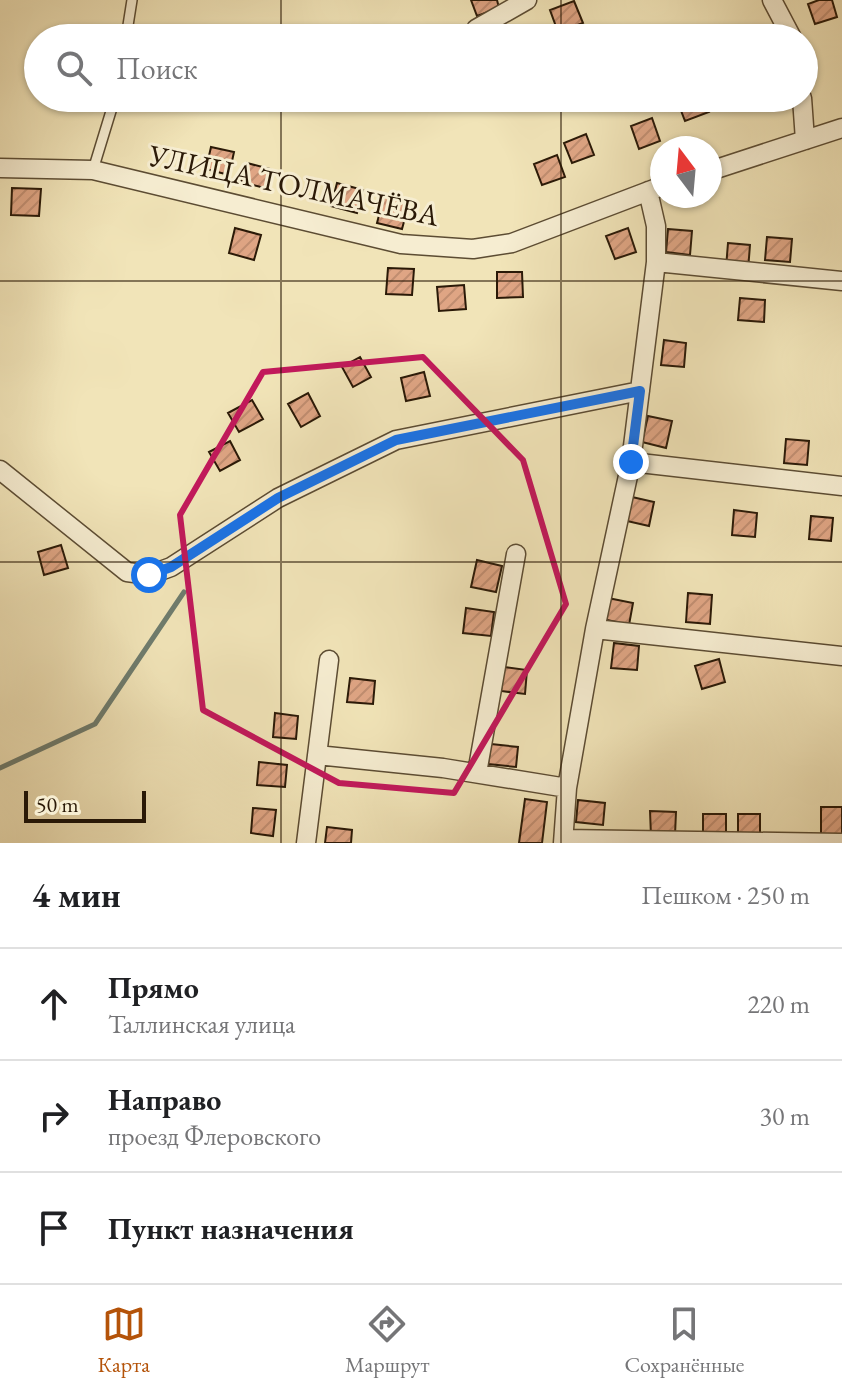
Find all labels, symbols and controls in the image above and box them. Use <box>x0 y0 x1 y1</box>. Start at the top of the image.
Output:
search box <box>24 24 818 112</box>
icon: search <box>52 46 96 90</box>
text: Поиск <box>116 49 198 88</box>
street label: УЛИЦА ТОЛМАЧЁВА <box>144 135 443 235</box>
north arrow <box>650 136 722 208</box>
route end <box>613 444 649 480</box>
route start <box>131 557 167 593</box>
scale bar <box>24 787 146 823</box>
text: 50 m <box>36 790 79 819</box>
text: 4 мин <box>32 873 121 917</box>
text: Пешком · 250 m <box>641 878 810 912</box>
text: Прямо <box>108 968 199 1007</box>
icon: ahead <box>32 982 76 1026</box>
text: 220 m <box>747 987 810 1021</box>
text: Таллинская улица <box>108 1007 296 1041</box>
text: Направо <box>108 1080 221 1119</box>
icon: right <box>32 1094 76 1138</box>
text: 30 m <box>760 1099 810 1133</box>
text: проезд Флеровского <box>108 1119 321 1153</box>
icon: arrive <box>32 1206 76 1250</box>
text: Пункт назначения <box>108 1209 354 1248</box>
tab: Карта <box>98 1302 150 1379</box>
tab: Маршрут <box>345 1302 429 1379</box>
tab: Сохранённые <box>624 1302 744 1379</box>

